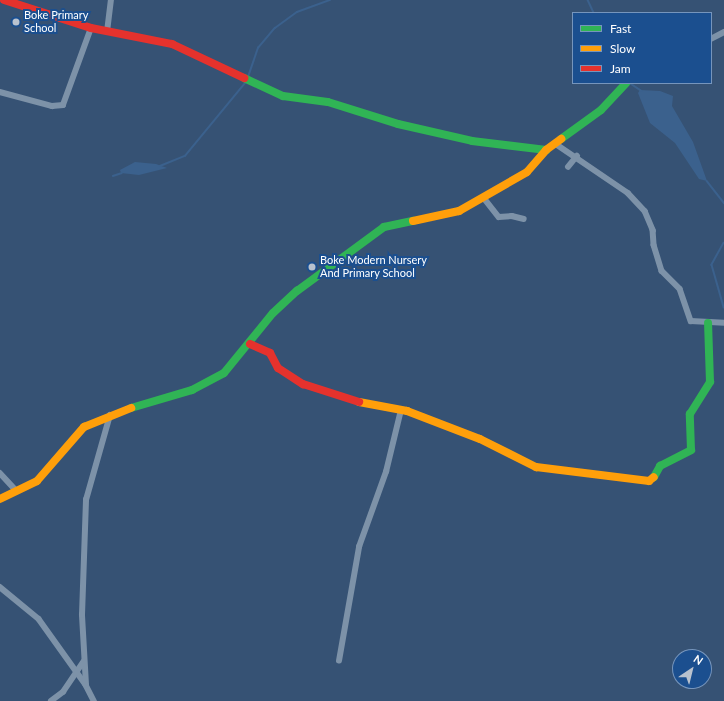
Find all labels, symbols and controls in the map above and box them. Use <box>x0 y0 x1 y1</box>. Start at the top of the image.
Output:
place label: Boke Primary School <box>24 9 88 35</box>
legend <box>572 12 712 84</box>
marker: Boke Primary School <box>11 17 21 27</box>
text: Fast <box>610 21 631 36</box>
text: Slow <box>610 41 635 56</box>
text: Jam <box>610 61 631 76</box>
place label: Boke Modern Nursery And Primary School <box>320 254 427 280</box>
marker: Boke Modern Nursery And Primary School <box>307 262 317 272</box>
north arrow <box>672 649 712 689</box>
text: N <box>691 652 706 667</box>

